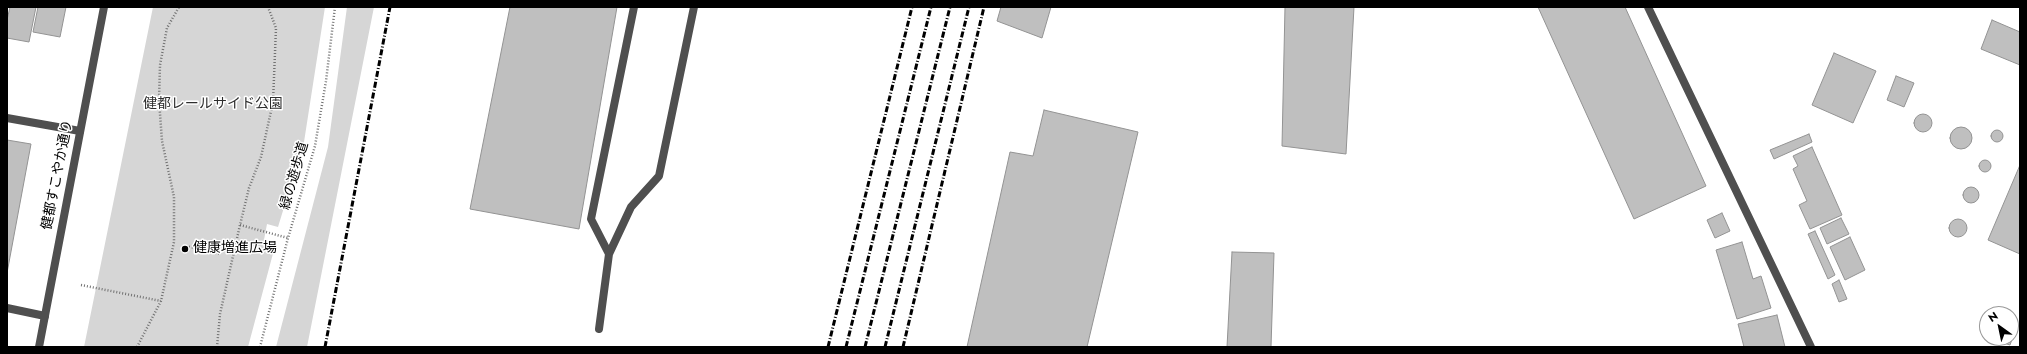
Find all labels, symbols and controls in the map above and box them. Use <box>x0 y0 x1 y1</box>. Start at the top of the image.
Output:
park label: 健都レールサイド公園 <box>143 97 283 113</box>
street label: 健都すこやか通り <box>39 118 77 232</box>
street label: 緑の遊歩道 <box>277 140 313 212</box>
place label: 健康増進広場 <box>193 241 277 257</box>
marker: 健康増進広場 <box>180 244 190 254</box>
north arrow <box>1979 306 2019 346</box>
text: N <box>1985 308 2001 326</box>

